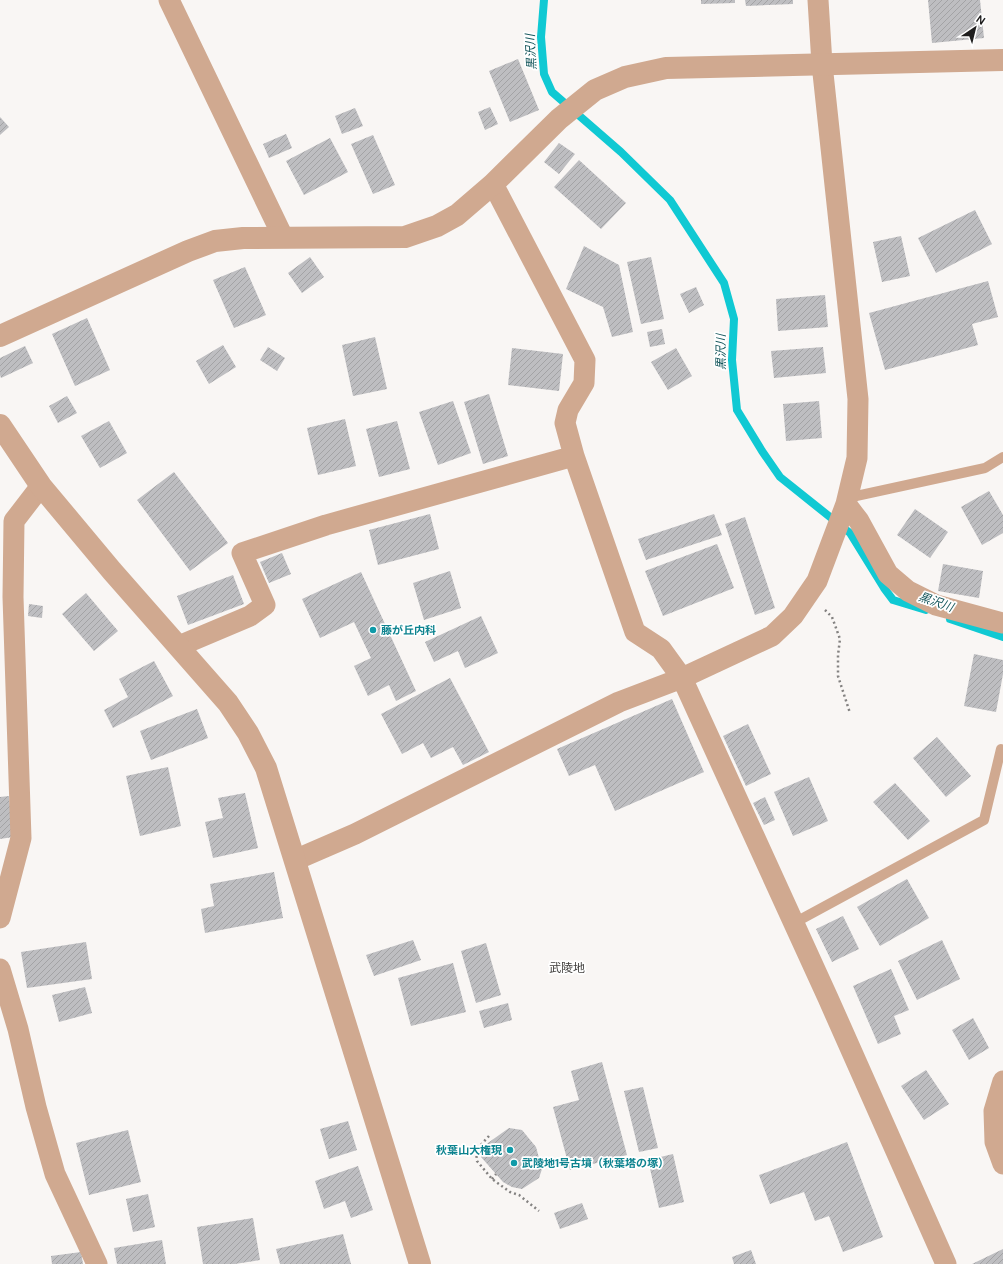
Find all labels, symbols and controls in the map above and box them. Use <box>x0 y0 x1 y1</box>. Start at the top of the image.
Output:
north arrow <box>955 8 995 48</box>
text: N <box>973 12 988 28</box>
water label: 黒沢川 <box>522 32 540 70</box>
water label: 黒沢川 <box>713 332 729 370</box>
water label: 黒沢川 <box>916 589 958 616</box>
place label: 藤が丘内科 <box>381 623 436 637</box>
marker: 藤が丘内科 <box>368 625 378 635</box>
district label: 武陵地 <box>549 960 585 976</box>
place label: 秋葉山大権現 <box>436 1143 502 1157</box>
marker: 秋葉山大権現 <box>505 1145 515 1155</box>
place label: 武陵地1号古墳（秋葉塔の塚） <box>522 1156 669 1170</box>
marker: 武陵地1号古墳（秋葉塔の塚） <box>509 1158 519 1168</box>

